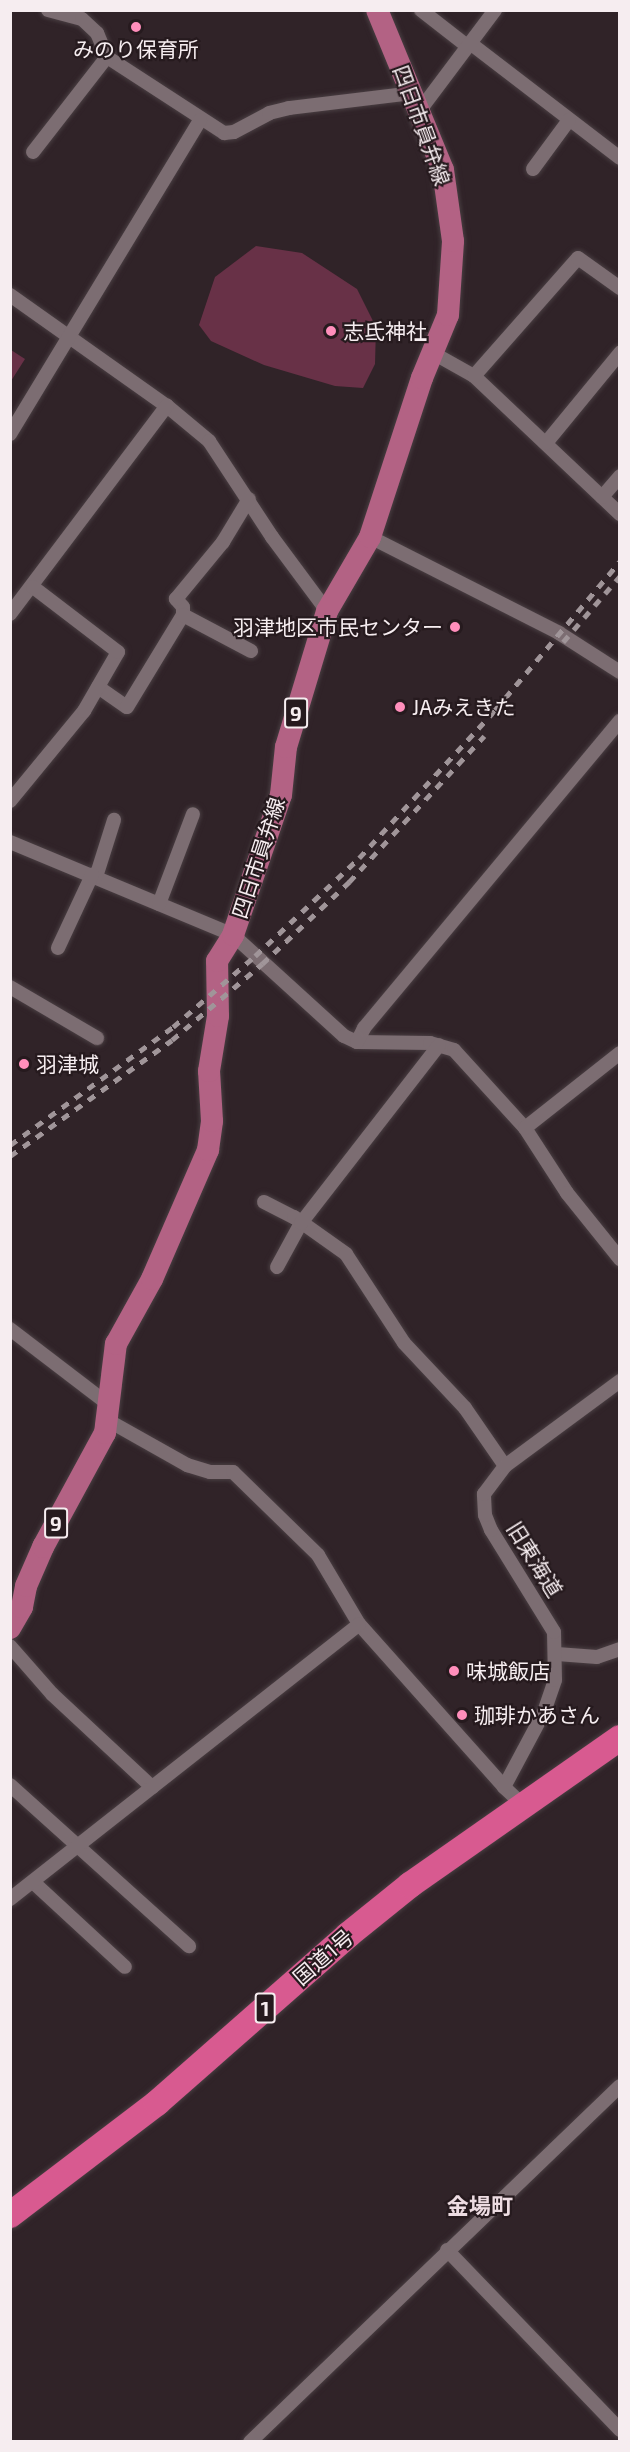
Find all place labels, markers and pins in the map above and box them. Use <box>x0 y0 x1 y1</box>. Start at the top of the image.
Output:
marker: みのり保育所 <box>129 20 143 34</box>
place label: みのり保育所 <box>73 36 199 62</box>
place label: 志氐神社 <box>343 318 427 344</box>
marker: 志氐神社 <box>324 324 338 338</box>
place label: 羽津地区市民センター <box>233 614 443 640</box>
marker: 羽津地区市民センター <box>448 620 462 634</box>
place label: JAみえきた <box>412 694 516 720</box>
marker: JAみえきた <box>393 700 407 714</box>
place label: 羽津城 <box>36 1051 99 1077</box>
marker: 羽津城 <box>17 1057 31 1071</box>
place label: 味城飯店 <box>466 1658 550 1684</box>
marker: 味城飯店 <box>447 1664 461 1678</box>
place label: 珈琲かあさん <box>474 1702 600 1728</box>
marker: 珈琲かあさん <box>455 1708 469 1722</box>

